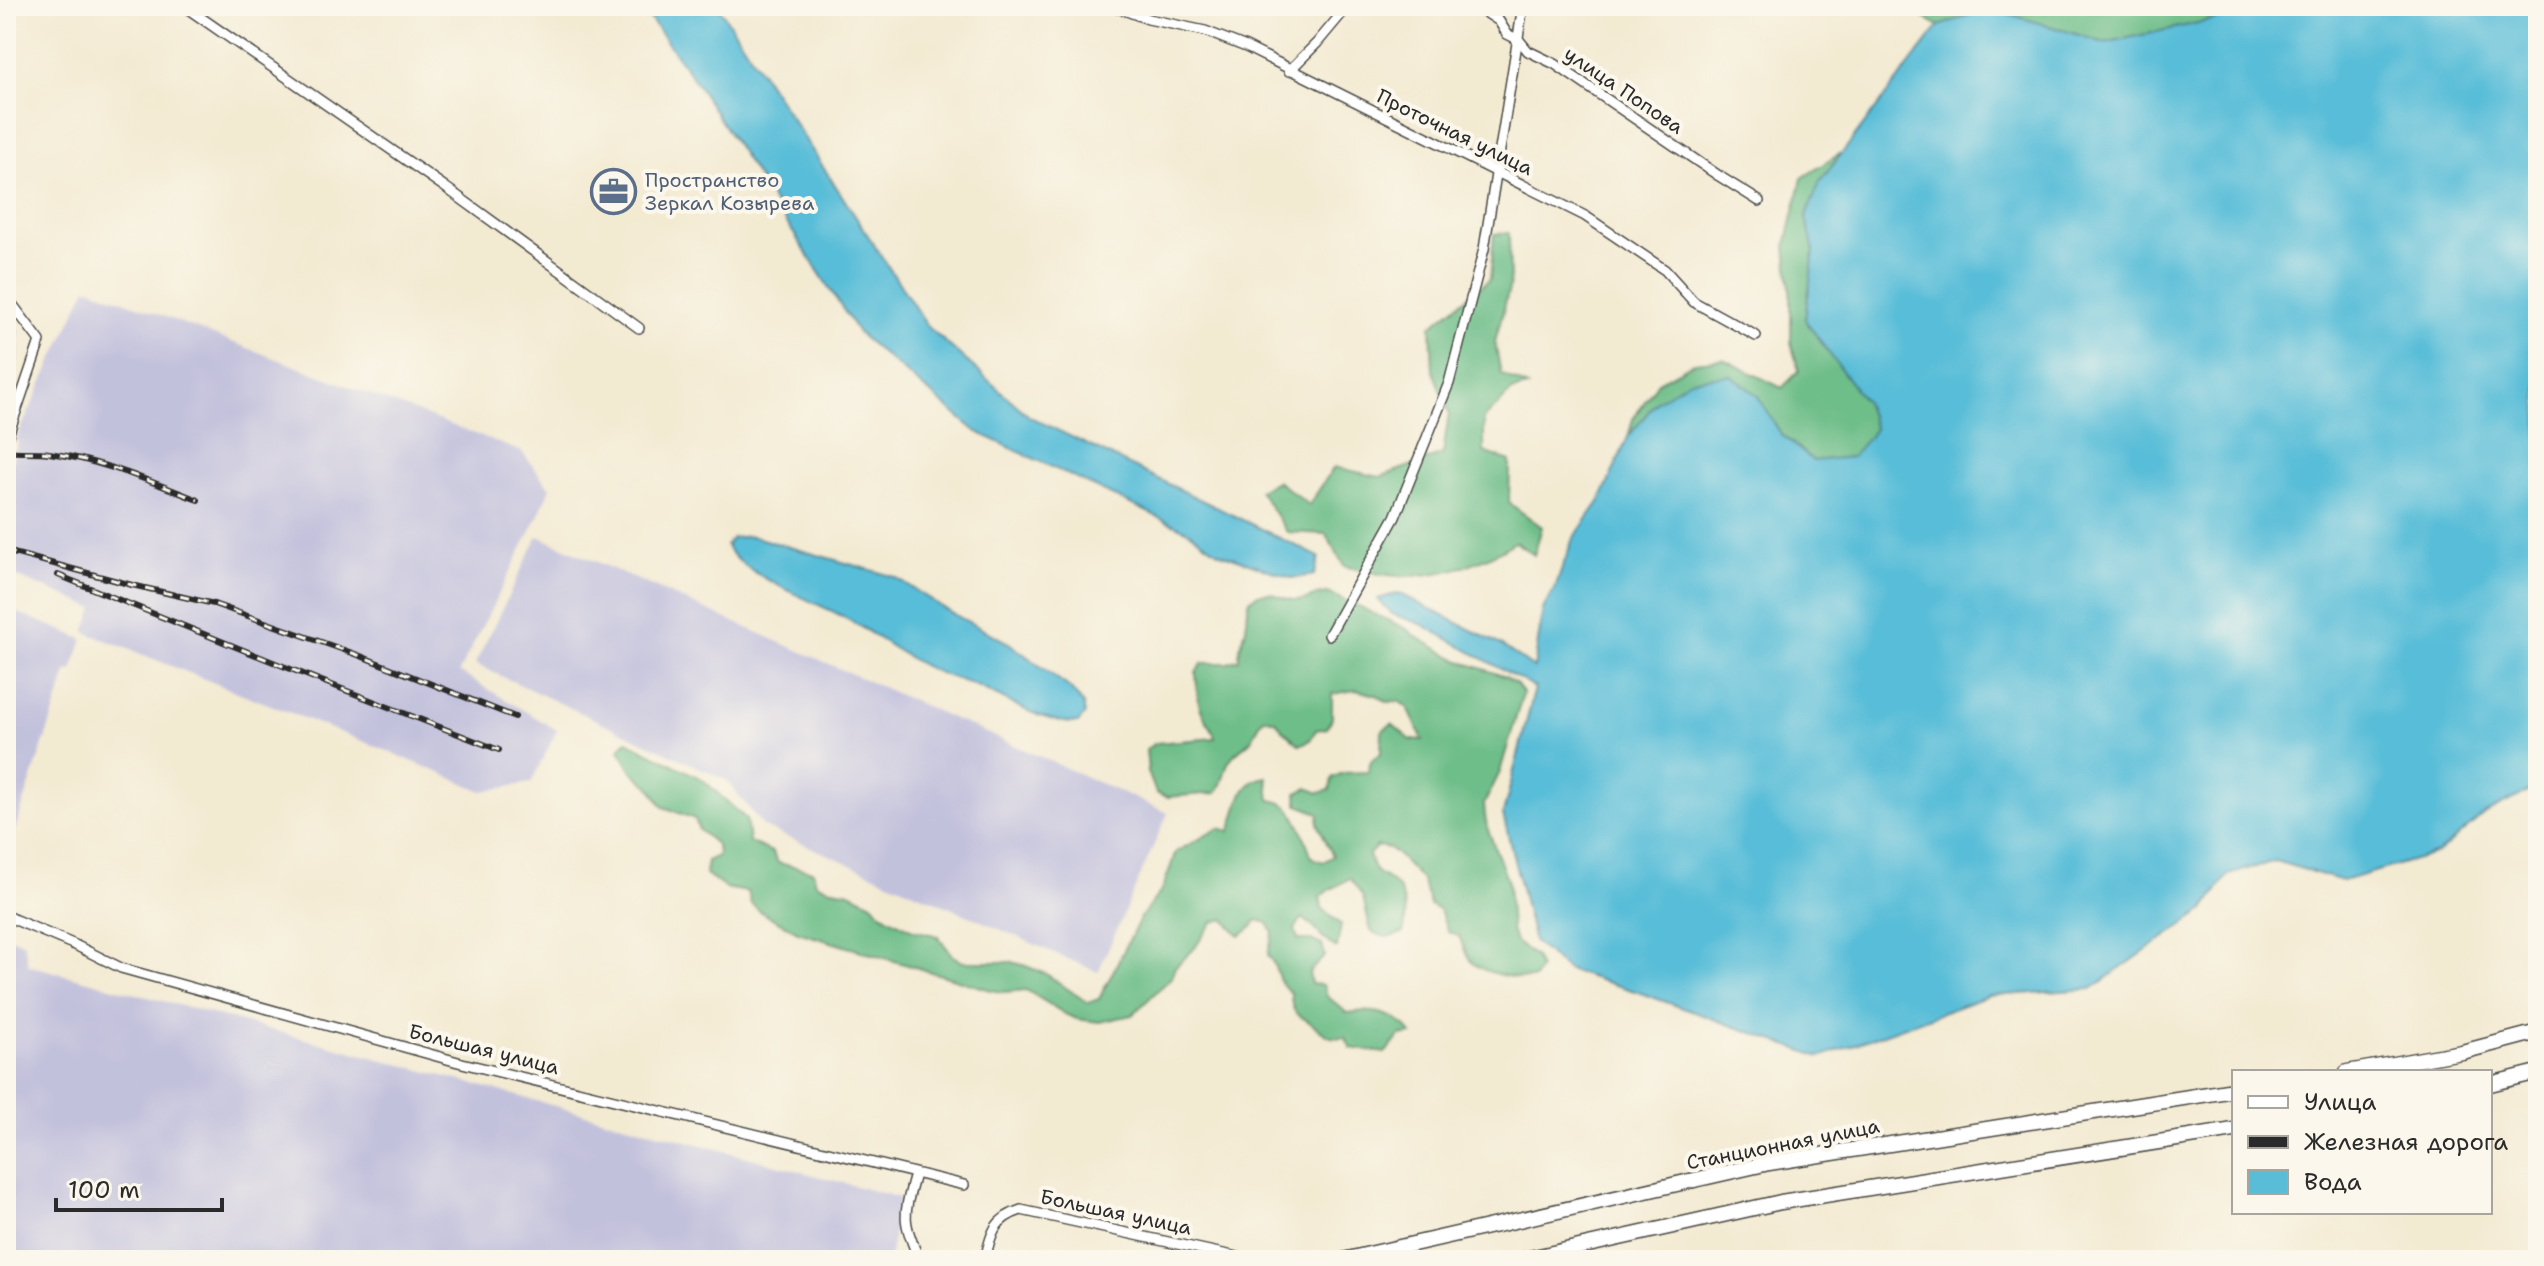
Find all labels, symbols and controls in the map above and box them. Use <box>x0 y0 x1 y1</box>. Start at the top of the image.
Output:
street label: улица Попова <box>1559 40 1689 140</box>
street label: Проточная улица <box>1373 83 1538 181</box>
office icon: Пространство Зеркал Козырева <box>590 167 638 215</box>
place label: Пространство Зеркал Козырева <box>645 167 815 216</box>
street label: Большая улица <box>406 1018 563 1080</box>
legend <box>2232 1070 2492 1214</box>
text: Улица <box>2304 1086 2377 1118</box>
street label: Станционная улица <box>1684 1112 1882 1175</box>
text: Железная дорога <box>2304 1126 2508 1158</box>
scale bar <box>56 1162 222 1212</box>
text: Вода <box>2304 1166 2362 1198</box>
text: 100 m <box>68 1174 140 1206</box>
street label: Большая улица <box>1038 1183 1195 1241</box>

